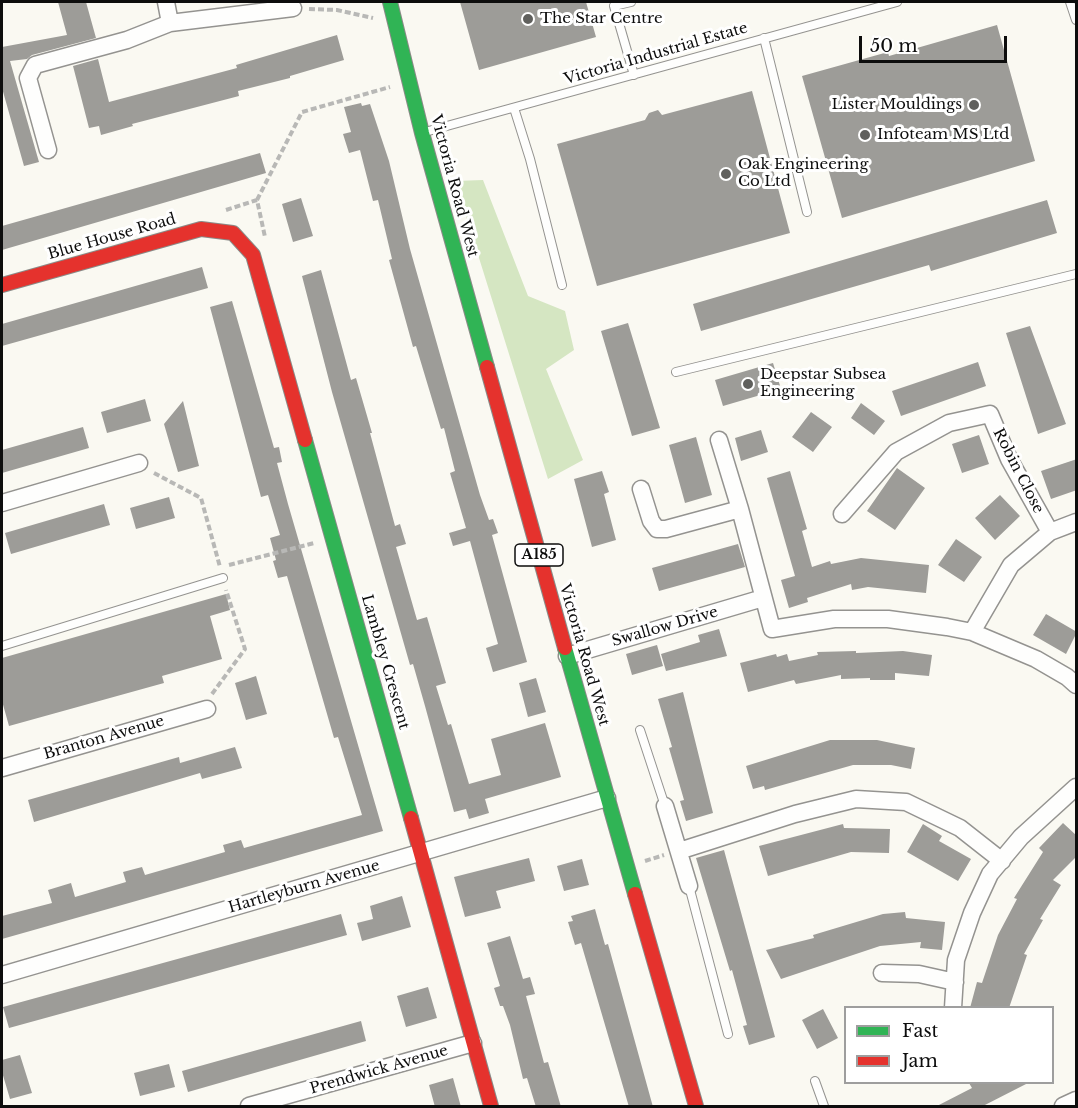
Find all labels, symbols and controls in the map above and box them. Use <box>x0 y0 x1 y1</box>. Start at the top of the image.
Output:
place label: The Star Centre <box>540 10 663 28</box>
marker: The Star Centre <box>521 12 535 26</box>
street label: Victoria Industrial Estate <box>562 19 750 89</box>
scale bar <box>862 24 1010 62</box>
text: 50 m <box>870 35 918 57</box>
place label: Lister Mouldings <box>831 96 962 114</box>
marker: Lister Mouldings <box>967 98 981 112</box>
street label: Victoria Road West <box>426 113 482 259</box>
place label: Infoteam MS Ltd <box>877 126 1009 144</box>
marker: Infoteam MS Ltd <box>858 128 872 142</box>
place label: Oak Engineering Co Ltd <box>738 156 868 191</box>
marker: Oak Engineering Co Ltd <box>719 167 733 181</box>
street label: Blue House Road <box>46 210 178 264</box>
place label: Deepstar Subsea Engineering <box>760 366 886 401</box>
marker: Deepstar Subsea Engineering <box>741 377 755 391</box>
street label: Robin Close <box>989 425 1047 517</box>
road number: A185 <box>515 544 563 566</box>
street label: Victoria Road West <box>555 582 613 728</box>
street label: Lambley Crescent <box>357 593 413 731</box>
street label: Swallow Drive <box>610 603 720 651</box>
street label: Branton Avenue <box>42 712 166 764</box>
street label: Hartleyburn Avenue <box>226 857 382 917</box>
legend <box>844 1006 1054 1084</box>
text: Fast <box>902 1020 938 1042</box>
street label: Prendwick Avenue <box>308 1042 450 1098</box>
text: Jam <box>902 1050 938 1072</box>

